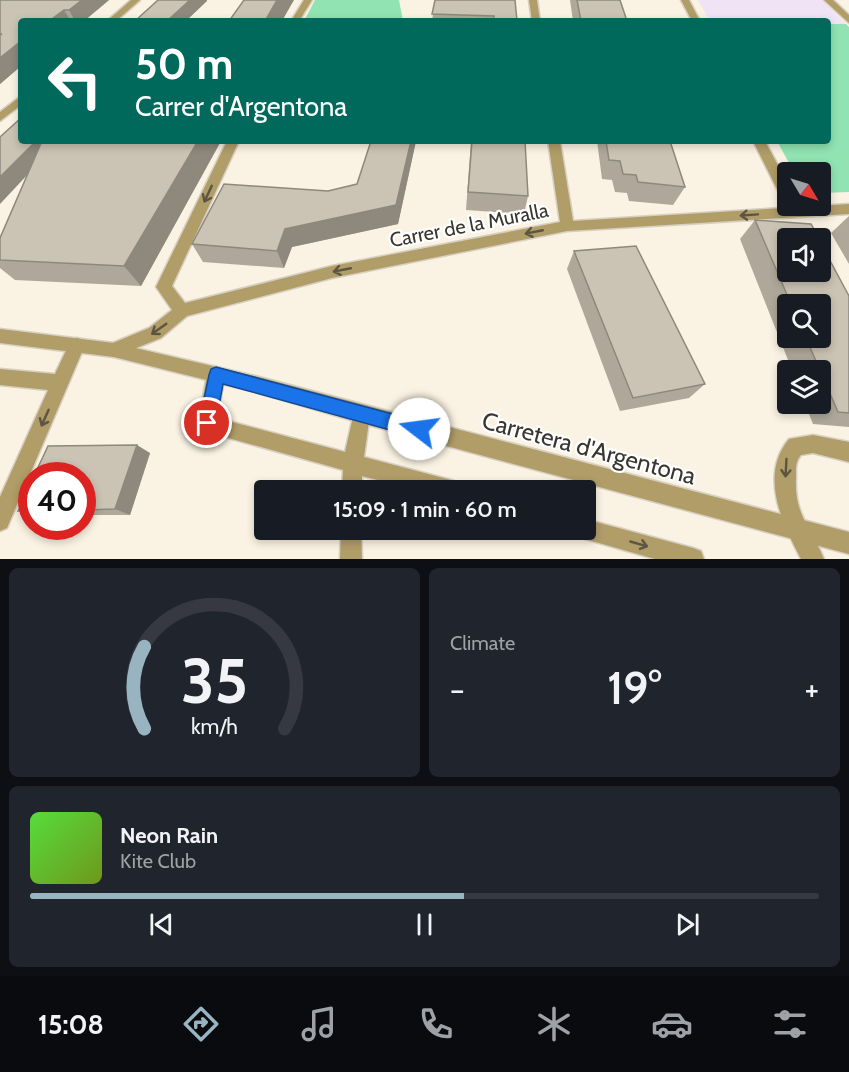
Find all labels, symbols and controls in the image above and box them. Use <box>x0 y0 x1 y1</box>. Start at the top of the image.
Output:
text: 50 m <box>135 38 233 90</box>
icon: left <box>36 42 114 120</box>
text: Carrer d'Argentona <box>135 90 347 123</box>
north arrow <box>777 162 831 216</box>
map controls <box>777 162 831 414</box>
one-way arrow <box>202 184 214 202</box>
street label: Carrer de la Muralla <box>388 198 551 252</box>
one-way arrow <box>739 209 759 220</box>
one-way arrow <box>524 227 544 238</box>
button: sound <box>777 228 831 282</box>
one-way arrow <box>333 265 353 276</box>
button: search <box>777 294 831 348</box>
one-way arrow <box>151 323 167 335</box>
button: layers <box>777 360 831 414</box>
pin <box>181 397 232 448</box>
position arrow <box>387 397 451 461</box>
street label: Carretera d'Argentona <box>479 405 700 491</box>
icon: arrive <box>190 406 223 439</box>
one-way arrow <box>39 408 50 426</box>
one-way arrow <box>780 458 791 478</box>
speed limit sign: 40 <box>18 462 96 540</box>
text: 15:09 · 1 min · 60 m <box>333 496 517 523</box>
one-way arrow <box>629 539 648 550</box>
text: Climate <box>450 631 515 655</box>
text: 35 <box>181 643 248 719</box>
text: 19° <box>607 661 662 715</box>
text: − <box>450 669 465 709</box>
text: + <box>804 669 819 709</box>
text: km/h <box>191 714 238 740</box>
text: Neon Rain <box>120 822 218 849</box>
text: Kite Club <box>120 849 196 873</box>
icon: previous <box>145 908 178 941</box>
icon: pause <box>408 908 441 941</box>
icon: next <box>671 908 704 941</box>
icon: directions <box>180 1003 222 1045</box>
icon: music <box>298 1003 340 1045</box>
icon: phone <box>415 1003 457 1045</box>
icon: climate <box>533 1003 575 1045</box>
icon: car <box>651 1003 693 1045</box>
icon: filters <box>769 1003 811 1045</box>
text: 15:08 <box>38 1008 104 1041</box>

